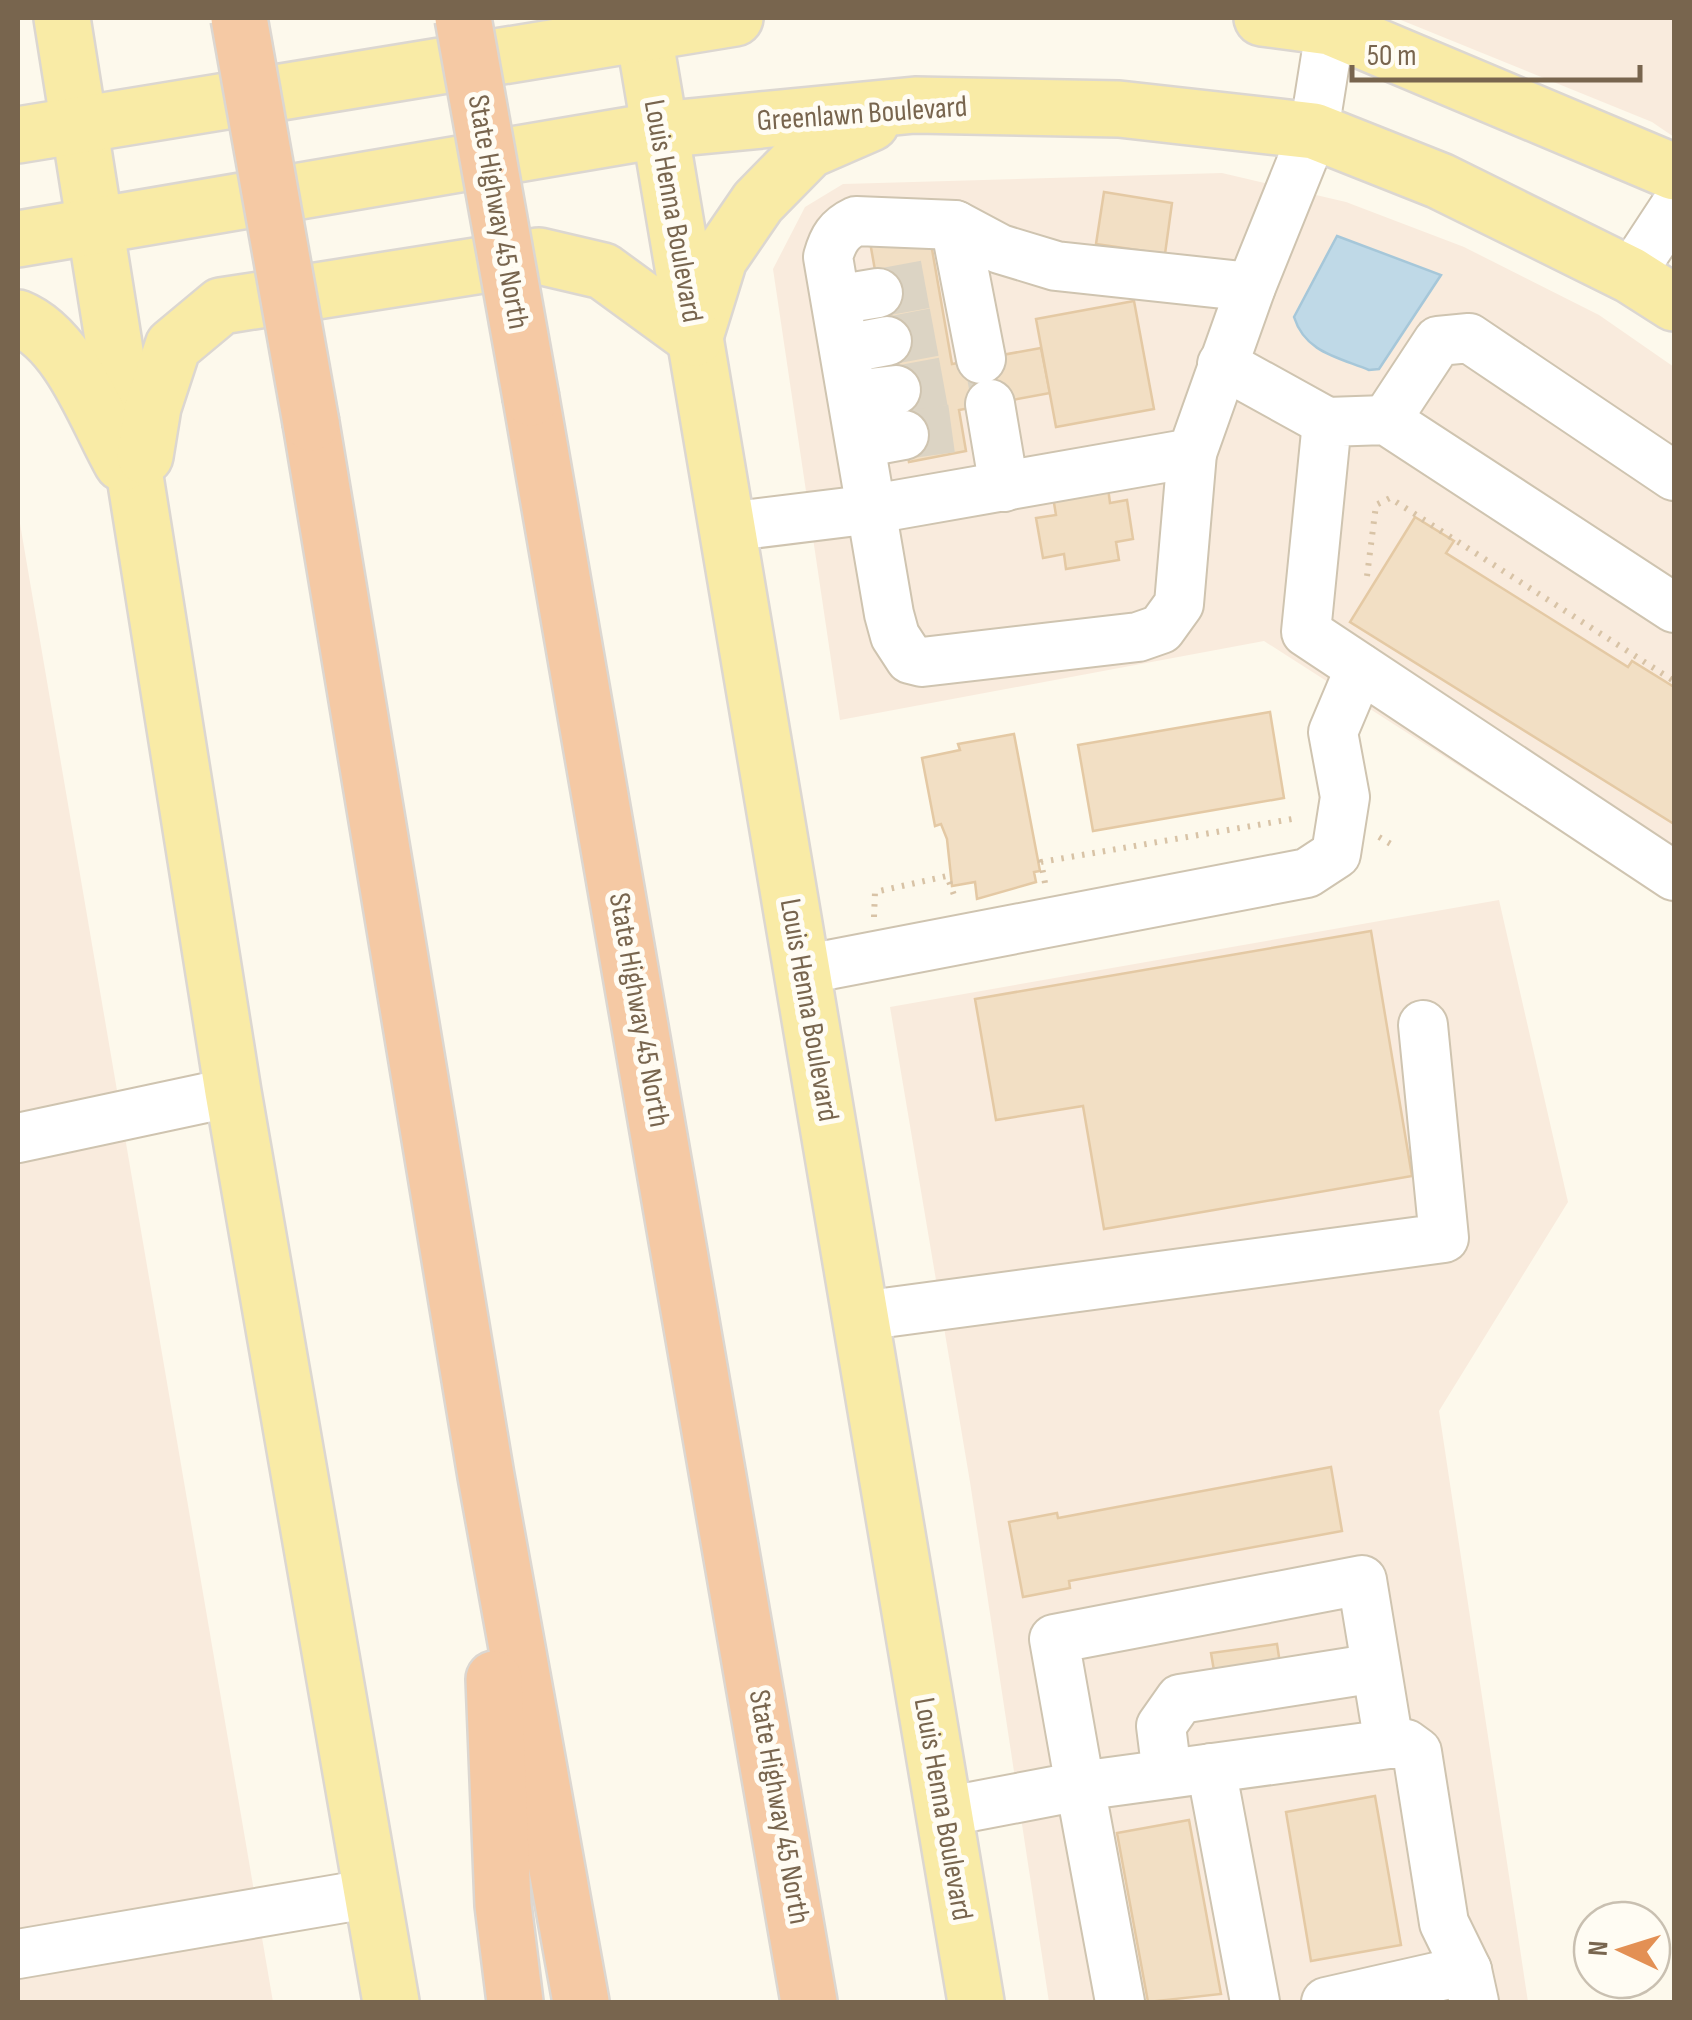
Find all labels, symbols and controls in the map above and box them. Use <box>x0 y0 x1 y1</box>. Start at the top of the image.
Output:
scale bar <box>1352 20 1640 82</box>
text: 50 m <box>1367 38 1416 74</box>
street label: Greenlawn Boulevard <box>756 89 968 139</box>
street label: State Highway 45 North <box>460 92 536 332</box>
street label: Louis Henna Boulevard <box>636 97 710 325</box>
street label: State Highway 45 North <box>601 890 677 1130</box>
street label: Louis Henna Boulevard <box>772 896 846 1124</box>
street label: State Highway 45 North <box>741 1687 817 1927</box>
street label: Louis Henna Boulevard <box>906 1695 980 1923</box>
north arrow <box>1572 1900 1672 2000</box>
text: N <box>1582 1940 1616 1957</box>

